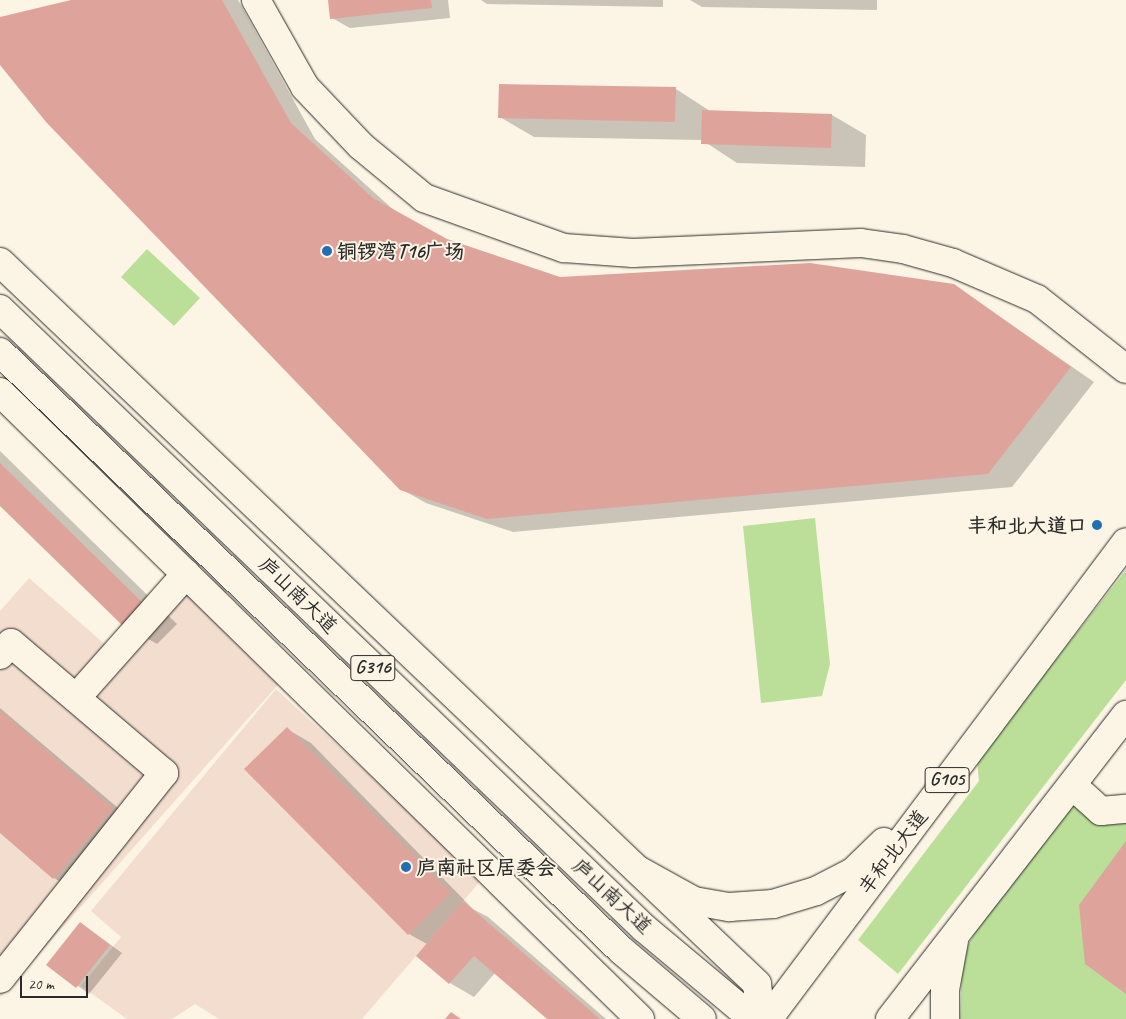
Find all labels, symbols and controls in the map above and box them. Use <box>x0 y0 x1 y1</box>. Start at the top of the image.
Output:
place label: 铜锣湾T16广场 <box>337 239 465 263</box>
marker: 铜锣湾T16广场 <box>321 245 333 257</box>
place label: 丰和北大道口 <box>967 513 1087 537</box>
marker: 丰和北大道口 <box>1091 519 1103 531</box>
street label: 庐山南大道 <box>254 552 342 638</box>
road number: G316 <box>349 651 397 684</box>
road number: G105 <box>924 764 970 796</box>
street label: 丰和北大道 <box>853 805 933 899</box>
street label: 庐山南大道 <box>567 853 657 939</box>
place label: 庐南社区居委会 <box>416 855 556 879</box>
marker: 庐南社区居委会 <box>400 861 412 873</box>
scale bar <box>22 966 90 998</box>
text: 20 m <box>28 975 54 994</box>

